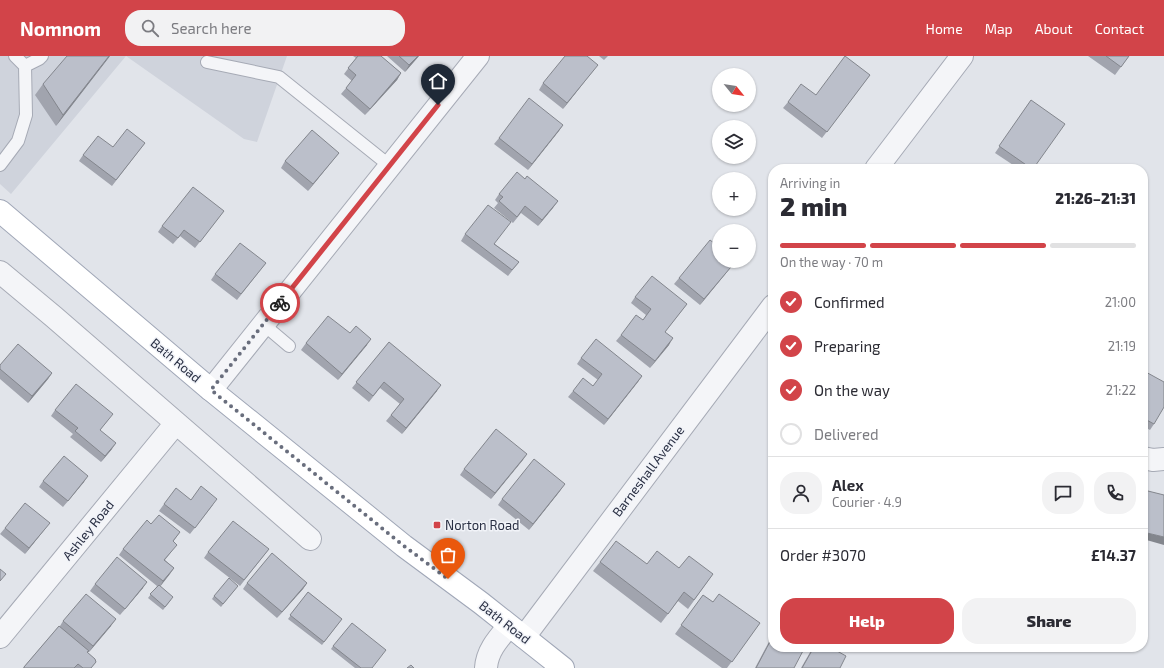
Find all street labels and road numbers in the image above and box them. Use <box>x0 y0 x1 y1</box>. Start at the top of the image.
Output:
street label: Bath Road <box>148 334 204 386</box>
street label: Barneshall Avenue <box>609 422 687 520</box>
street label: Ashley Road <box>59 497 117 563</box>
street label: Bath Road <box>476 597 534 647</box>

